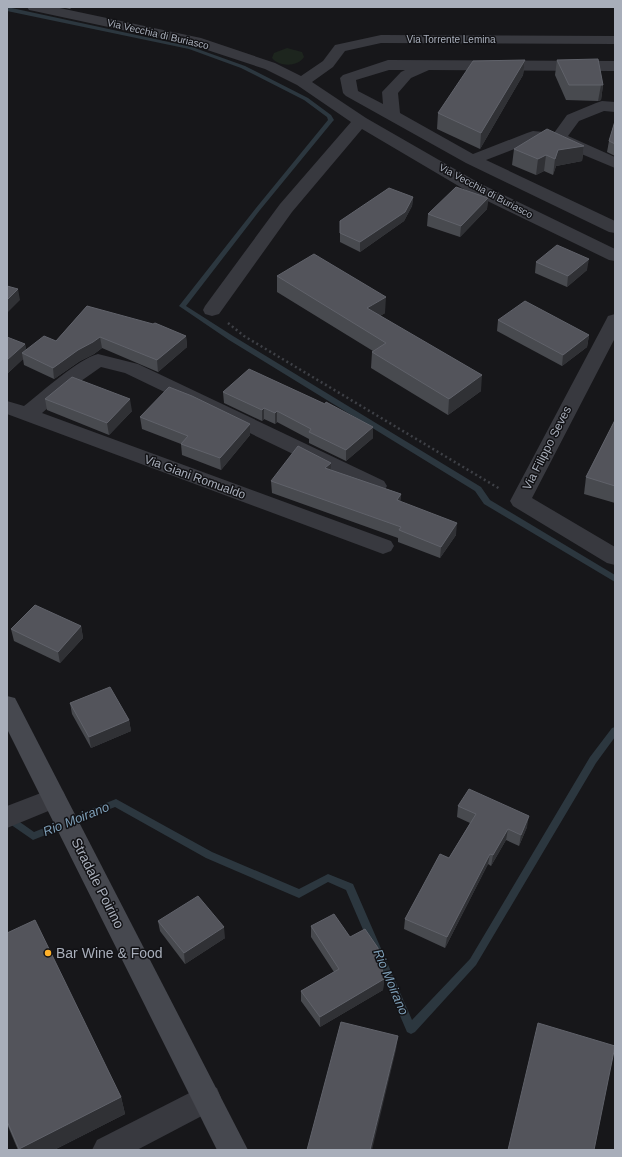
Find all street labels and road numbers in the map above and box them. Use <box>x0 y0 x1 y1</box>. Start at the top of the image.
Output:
street label: Via Vecchia di Buriasco <box>106 17 210 51</box>
street label: Via Torrente Lemina <box>406 34 496 45</box>
street label: Via Vecchia di Buriasco <box>437 162 535 221</box>
street label: Via Filippo Seves <box>520 404 574 492</box>
street label: Via Giani Romualdo <box>143 452 248 502</box>
street label: Stradale Poirino <box>68 835 128 931</box>

